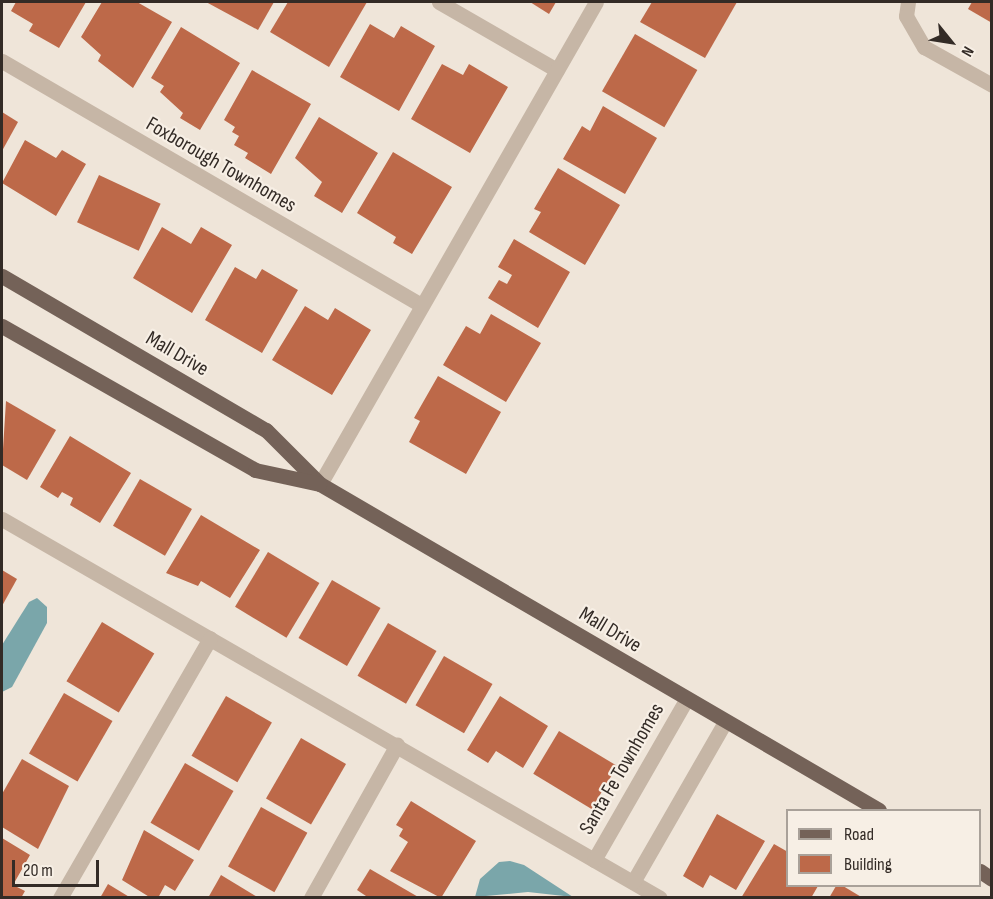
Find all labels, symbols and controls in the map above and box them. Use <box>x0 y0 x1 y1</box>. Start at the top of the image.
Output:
north arrow <box>921 12 981 72</box>
text: N <box>957 43 977 60</box>
street label: Foxborough Townhomes <box>141 112 301 218</box>
street label: Mall Drive <box>141 326 213 382</box>
street label: Mall Drive <box>574 602 646 658</box>
street label: Santa Fe Townhomes <box>574 699 670 839</box>
legend <box>786 809 981 887</box>
text: Road <box>844 824 874 845</box>
scale bar <box>15 848 102 886</box>
text: Building <box>844 854 892 875</box>
text: 20 m <box>23 860 53 881</box>

